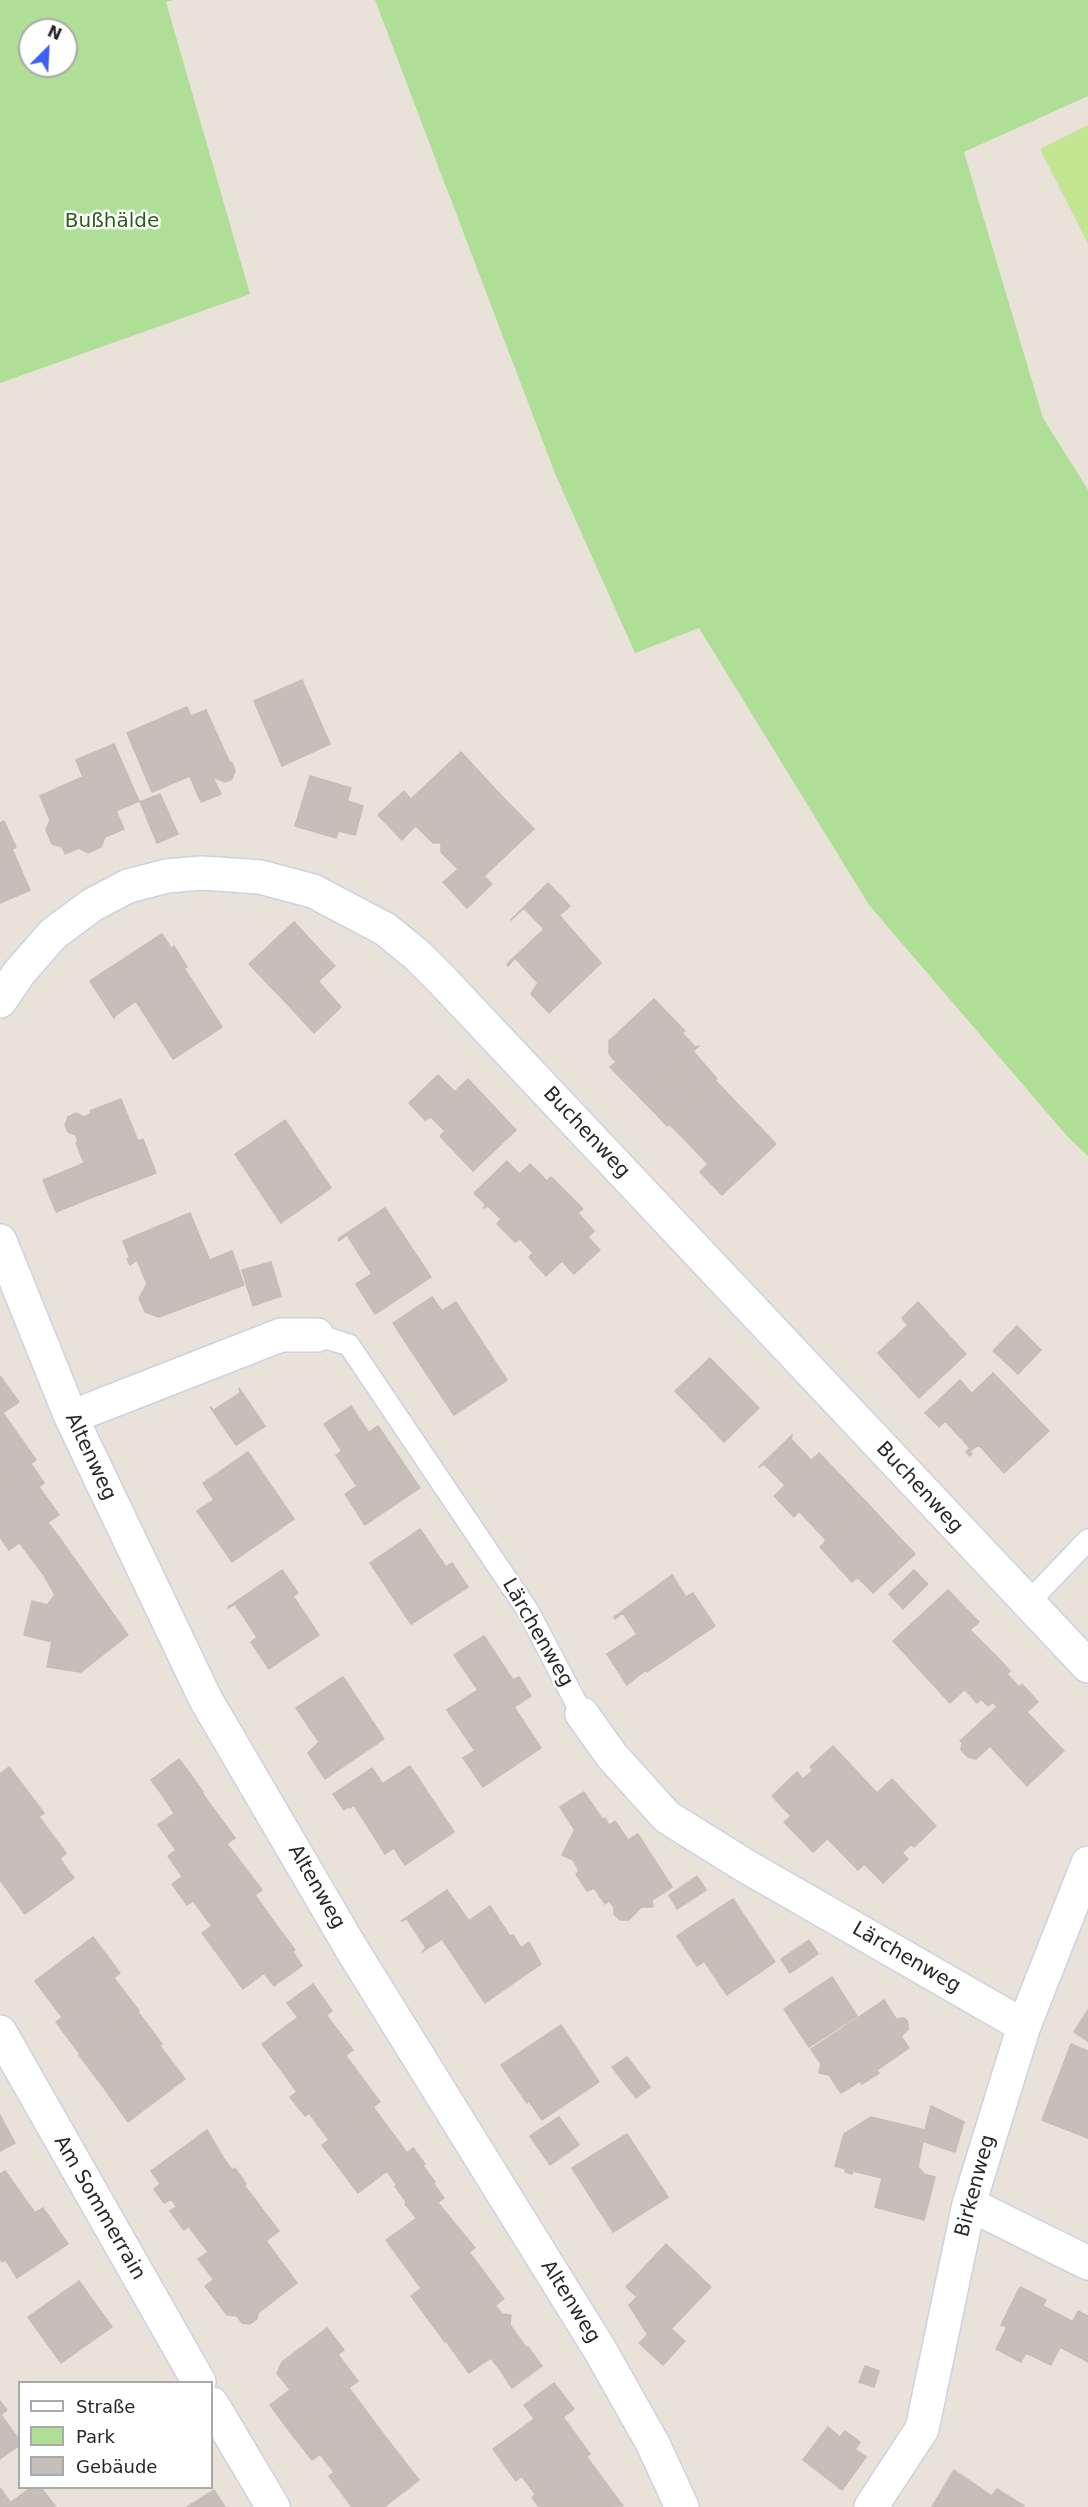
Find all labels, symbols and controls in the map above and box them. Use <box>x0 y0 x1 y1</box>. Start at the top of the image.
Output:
north arrow <box>18 18 78 78</box>
text: N <box>45 22 65 44</box>
park label: Bußhälde <box>65 210 159 234</box>
street label: Buchenweg <box>538 1082 634 1184</box>
street label: Altenweg <box>59 1410 121 1504</box>
street label: Buchenweg <box>871 1437 967 1539</box>
street label: Lärchenweg <box>496 1575 578 1691</box>
street label: Altenweg <box>282 1841 350 1933</box>
street label: Lärchenweg <box>848 1917 964 1999</box>
street label: Am Sommerrain <box>48 2132 150 2284</box>
street label: Birkenweg <box>951 2132 1001 2240</box>
street label: Altenweg <box>535 2256 605 2348</box>
legend <box>18 2381 213 2489</box>
text: Straße <box>76 2396 135 2417</box>
text: Park <box>76 2426 115 2447</box>
text: Gebäude <box>76 2456 157 2477</box>

